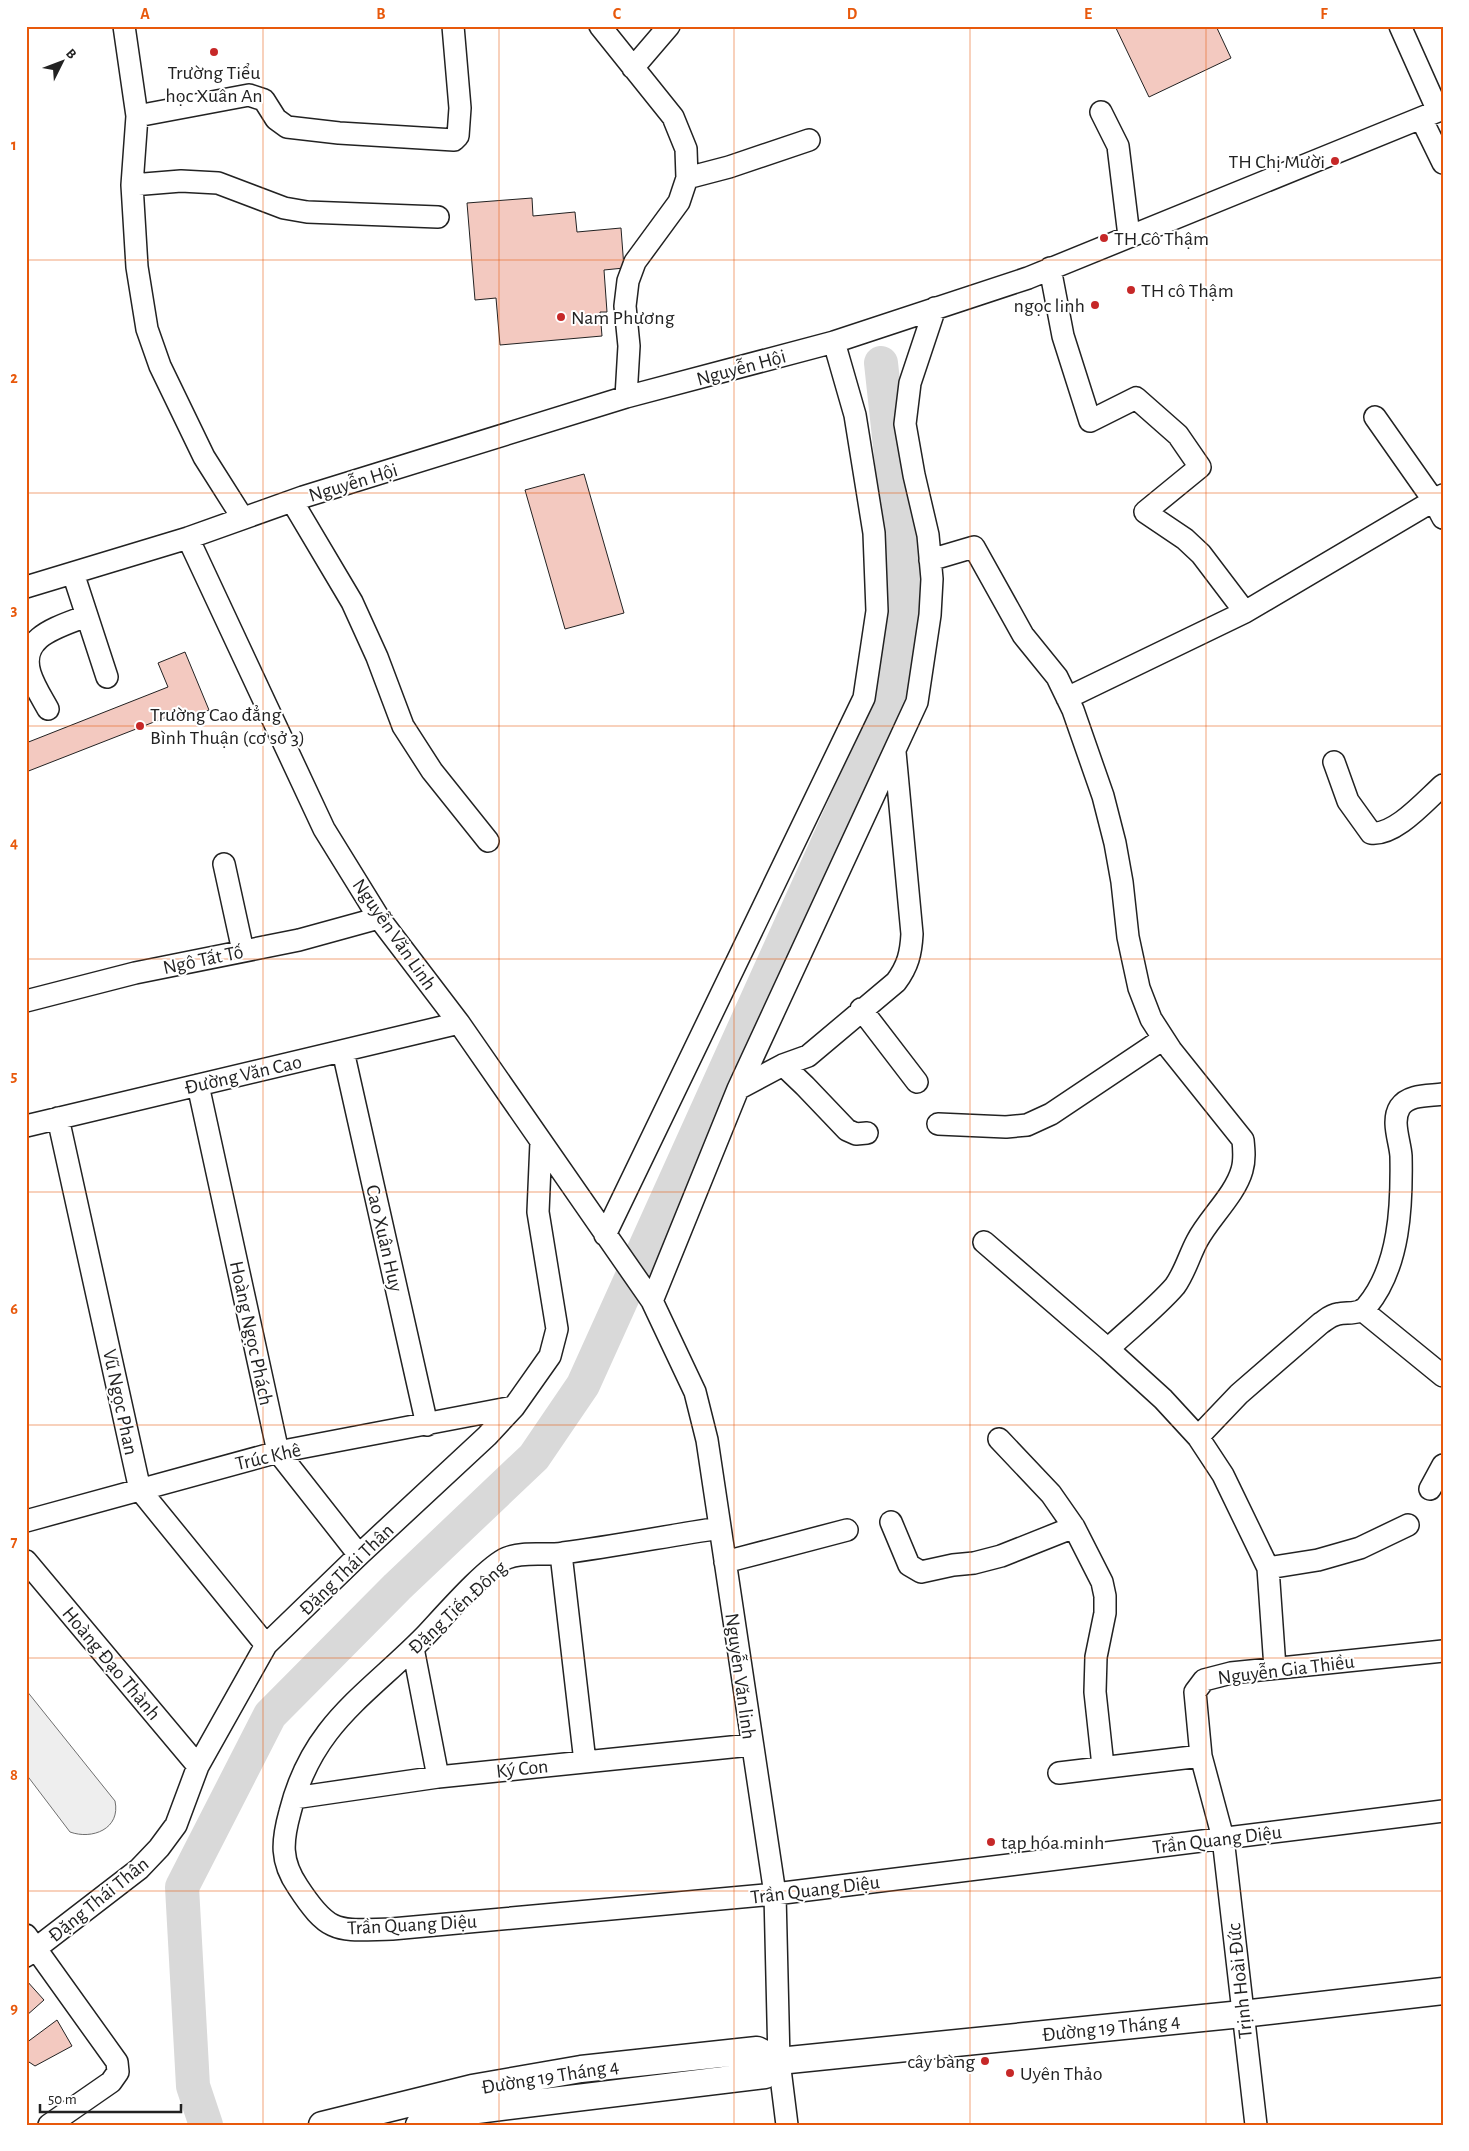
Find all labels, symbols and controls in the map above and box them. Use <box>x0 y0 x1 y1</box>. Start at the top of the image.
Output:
text: A <box>140 6 150 22</box>
text: B <box>376 6 386 22</box>
text: C <box>613 6 622 22</box>
text: D <box>847 6 858 22</box>
text: E <box>1084 6 1092 22</box>
text: F <box>1320 6 1328 22</box>
north arrow <box>38 38 88 88</box>
text: B <box>63 46 79 62</box>
marker: Trường Tiểu học Xuân An <box>208 46 220 58</box>
place label: Trường Tiểu học Xuân An <box>165 63 263 106</box>
text: 1 <box>11 137 17 153</box>
place label: TH Chị Mười <box>1229 152 1325 172</box>
marker: TH Chị Mười <box>1329 155 1341 167</box>
place label: TH Cô Thậm <box>1114 229 1209 249</box>
marker: TH Cô Thậm <box>1098 232 1110 244</box>
place label: TH cô Thậm <box>1141 281 1234 301</box>
marker: TH cô Thậm <box>1125 284 1137 296</box>
place label: ngọc linh <box>1014 296 1085 316</box>
marker: ngọc linh <box>1089 299 1101 311</box>
place label: Nam Phương <box>571 308 675 328</box>
marker: Nam Phương <box>555 311 567 323</box>
street label: Nguyễn Hội <box>694 346 788 390</box>
text: 2 <box>10 370 18 386</box>
street label: Nguyễn Hội <box>306 460 400 506</box>
text: 3 <box>11 602 18 618</box>
place label: Trường Cao đẳng Bình Thuận (cơ sở 3) <box>150 705 305 748</box>
marker: Trường Cao đẳng Bình Thuận (cơ sở 3) <box>134 720 146 732</box>
text: 4 <box>10 835 18 851</box>
street label: Nguyễn Văn Linh <box>349 875 440 994</box>
street label: Ngô Tất Tố <box>161 942 245 978</box>
street label: Đường Văn Cao <box>183 1052 304 1098</box>
text: 5 <box>11 1068 18 1084</box>
street label: Cao Xuân Huy <box>362 1183 406 1294</box>
street label: Hoàng Ngọc Phách <box>226 1259 276 1407</box>
text: 6 <box>10 1301 18 1317</box>
street label: Vũ Ngọc Phan <box>99 1347 141 1457</box>
street label: Trúc Khê <box>233 1440 303 1474</box>
street label: Đặng Thái Thân <box>296 1520 398 1619</box>
text: 7 <box>11 1534 18 1550</box>
street label: Đặng Tiến Đông <box>405 1557 511 1658</box>
street label: Hoàng Đạo Thành <box>58 1603 164 1724</box>
street label: Nguyễn Văn linh <box>721 1612 759 1741</box>
street label: Nguyễn Gia Thiều <box>1217 1652 1356 1688</box>
street label: Ký Con <box>495 1756 549 1782</box>
text: 8 <box>10 1767 18 1783</box>
street label: Trần Quang Diệu <box>1151 1822 1283 1858</box>
place label: tạp hóa minh <box>1001 1833 1104 1853</box>
marker: tạp hóa minh <box>985 1836 997 1848</box>
street label: Đặng Thái Thân <box>45 1853 153 1946</box>
street label: Trần Quang Diệu <box>749 1872 881 1908</box>
street label: Trần Quang Diệu <box>347 1912 477 1938</box>
street label: Trịnh Hoài Đức <box>1224 1922 1256 2040</box>
text: 9 <box>10 2000 18 2016</box>
street label: Đường 19 Tháng 4 <box>1041 2011 1181 2045</box>
place label: cây bàng <box>907 2052 975 2072</box>
marker: cây bàng <box>979 2055 991 2067</box>
street label: Đường 19 Tháng 4 <box>480 2056 620 2098</box>
place label: Uyên Thảo <box>1020 2064 1103 2084</box>
marker: Uyên Thảo <box>1004 2067 1016 2079</box>
scale bar <box>40 2081 181 2113</box>
text: 50 m <box>48 2092 77 2107</box>

